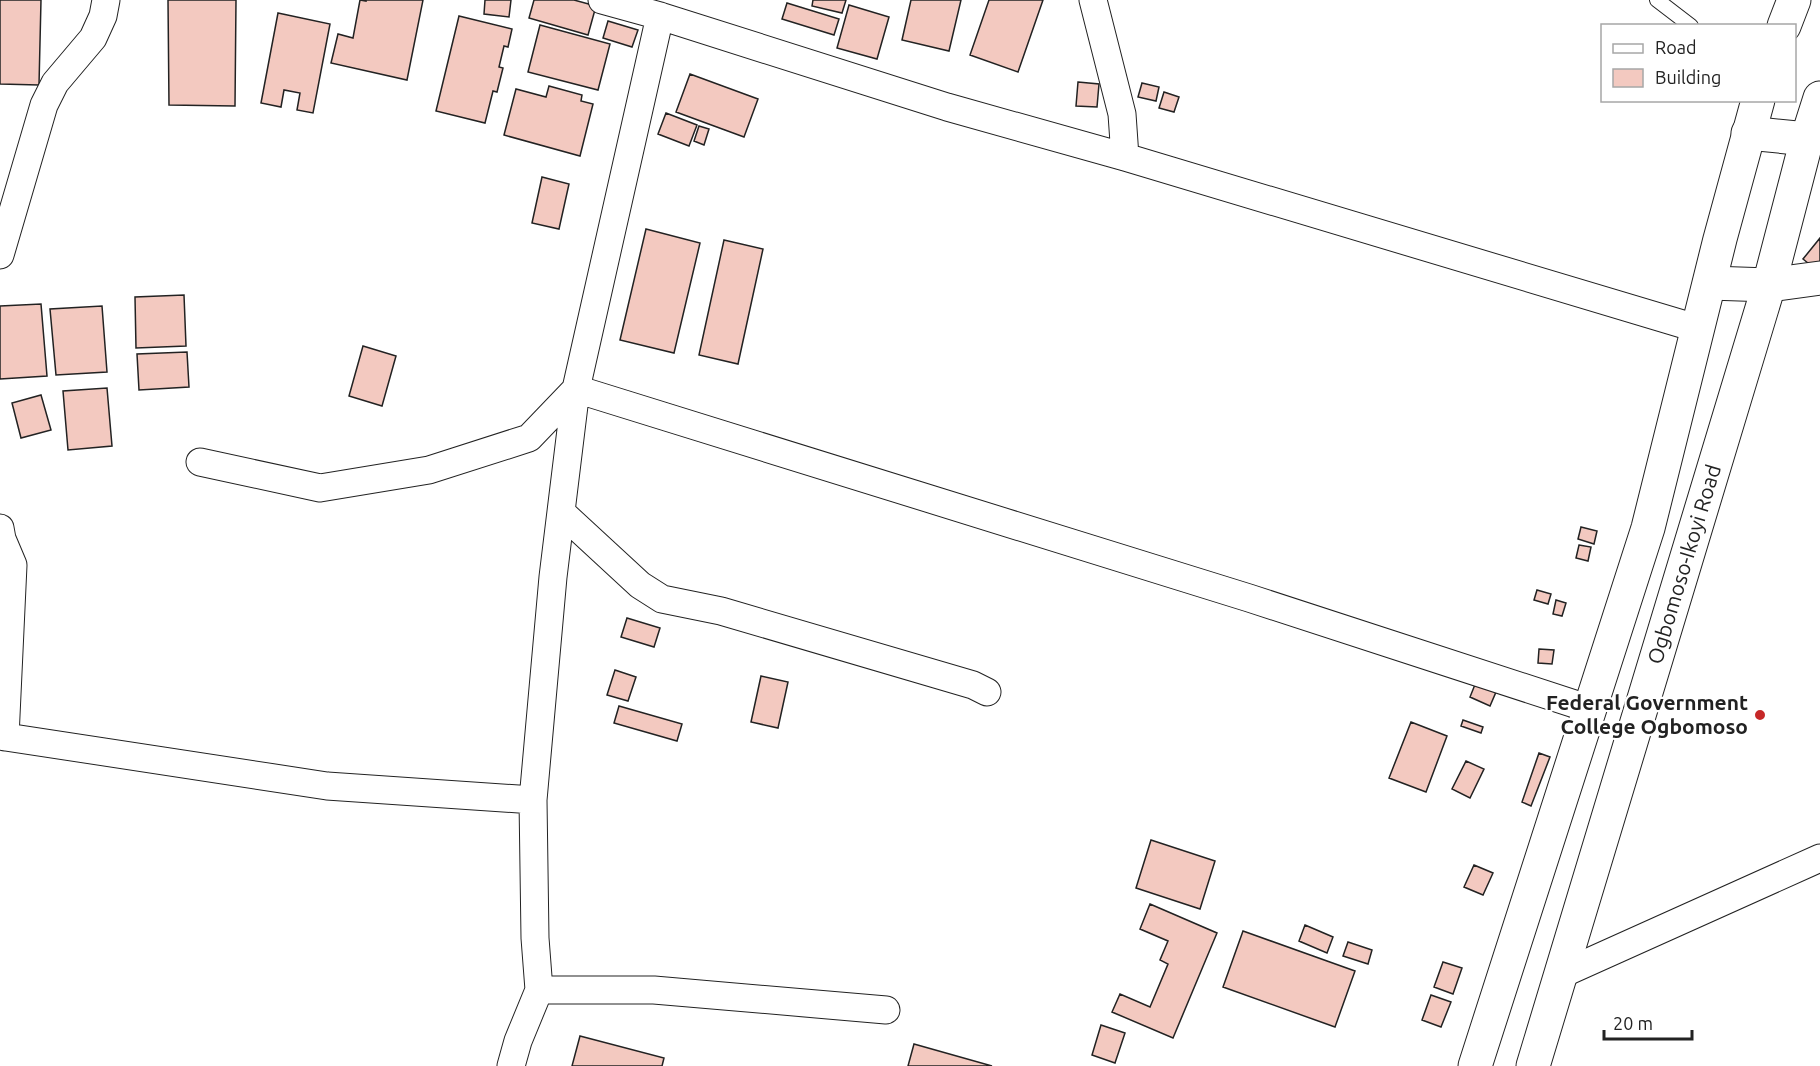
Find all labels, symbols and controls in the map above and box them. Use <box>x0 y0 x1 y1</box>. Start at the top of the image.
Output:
legend <box>1601 24 1796 102</box>
text: Road <box>1655 37 1697 57</box>
text: Building <box>1655 67 1721 87</box>
street label: Ogbomoso-Ikoyi Road <box>1642 461 1725 667</box>
place label: Federal Government College Ogbomoso <box>1546 690 1748 738</box>
marker: Federal Government College Ogbomoso <box>1753 708 1767 722</box>
scale bar <box>1604 1003 1692 1041</box>
text: 20 m <box>1613 1013 1653 1033</box>

